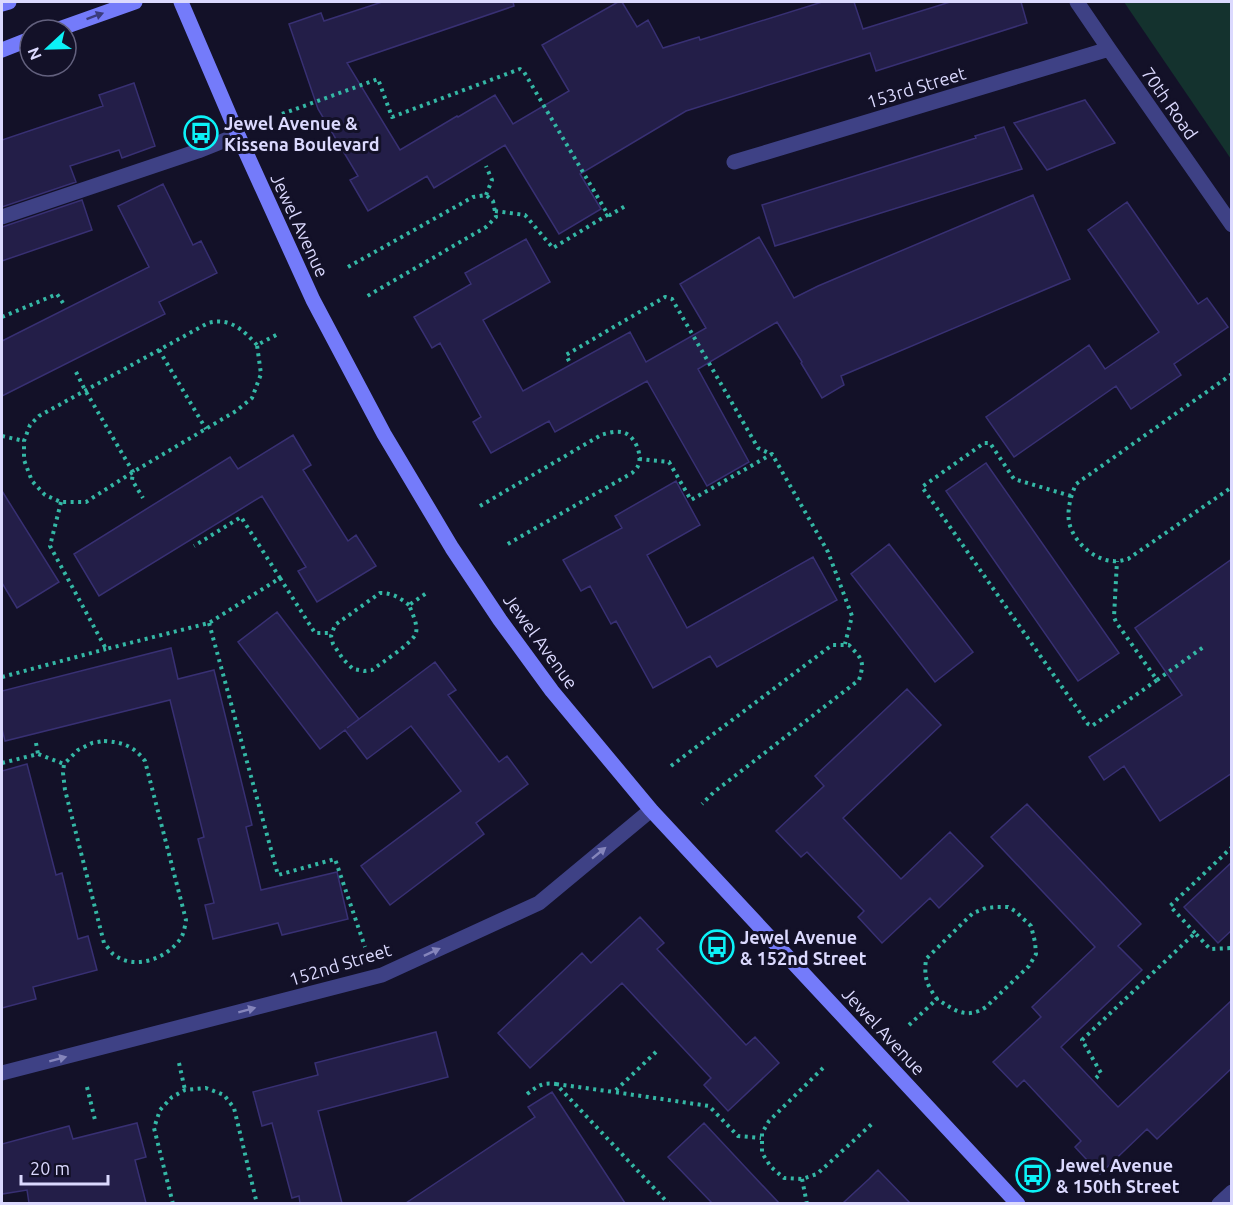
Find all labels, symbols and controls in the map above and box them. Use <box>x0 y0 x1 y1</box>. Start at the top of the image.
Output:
one-way arrow <box>86 10 104 20</box>
north arrow <box>18 18 78 78</box>
text: N <box>24 45 45 63</box>
street label: 153rd Street <box>864 63 968 111</box>
street label: 70th Road <box>1138 63 1202 143</box>
place label: Jewel Avenue & Kissena Boulevard <box>224 113 380 154</box>
bus stop icon: Jewel Avenue & Kissena Boulevard <box>183 115 219 151</box>
street label: Jewel Avenue <box>267 170 333 280</box>
street label: Jewel Avenue <box>500 590 582 692</box>
one-way arrow <box>591 847 607 860</box>
place label: Jewel Avenue & 152nd Street <box>740 927 867 968</box>
bus stop icon: Jewel Avenue & 152nd Street <box>699 929 735 965</box>
street label: 152nd Street <box>287 939 393 989</box>
one-way arrow <box>424 947 441 956</box>
street label: Jewel Avenue <box>838 983 930 1079</box>
one-way arrow <box>238 1005 256 1014</box>
one-way arrow <box>49 1053 67 1063</box>
scale bar <box>21 1148 108 1186</box>
place label: Jewel Avenue & 150th Street <box>1056 1155 1180 1196</box>
bus stop icon: Jewel Avenue & 150th Street <box>1015 1157 1051 1193</box>
text: 20 m <box>30 1158 70 1178</box>

